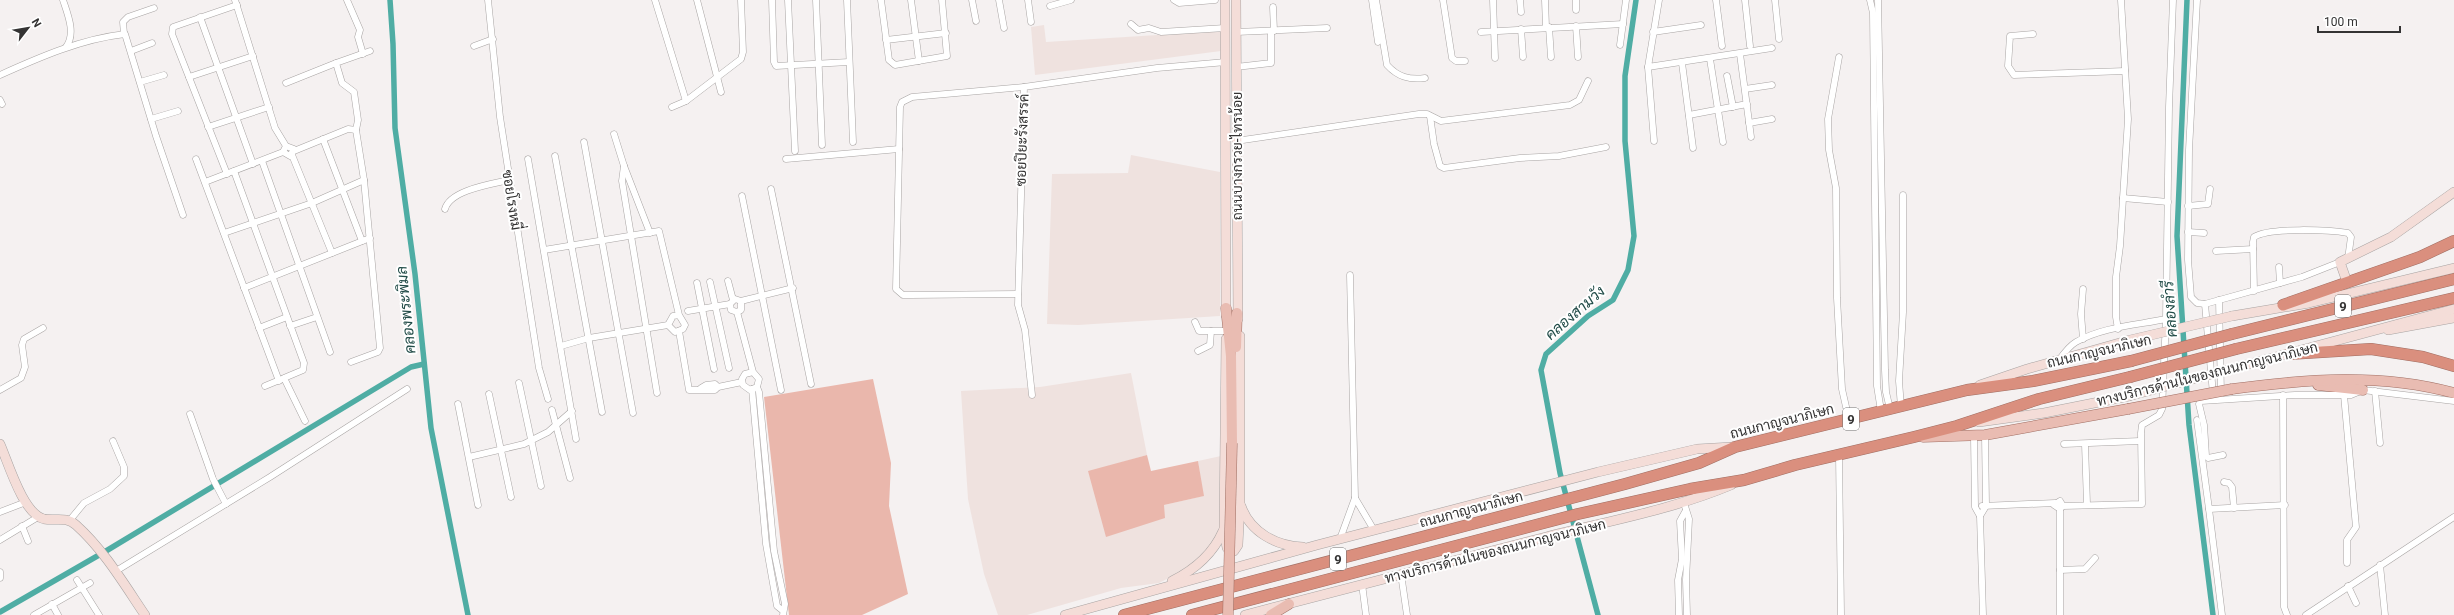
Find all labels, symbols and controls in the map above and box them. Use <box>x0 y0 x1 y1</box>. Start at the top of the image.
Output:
north arrow <box>8 8 48 48</box>
scale bar <box>2318 8 2400 34</box>
text: 100 m <box>2324 15 2358 29</box>
text: N <box>29 16 44 30</box>
street label: ถนนบางกรวย-ไทรน้อย <box>1228 92 1245 220</box>
street label: ซอยปิยะรังสรรค์ <box>1011 93 1032 187</box>
street label: ซอยโรงหมี่ <box>499 168 529 231</box>
water label: คลองพระพิมล <box>392 265 420 355</box>
water label: คลองลำรี <box>2158 279 2181 338</box>
water label: คลองสามวัง <box>1542 282 1609 344</box>
road number: 9 <box>2335 295 2351 317</box>
street label: ถนนกาญจนาภิเษก <box>2045 331 2153 372</box>
street label: ทางบริการด้านในของถนนกาญจนาภิเษก <box>2095 338 2319 410</box>
street label: ถนนกาญจนาภิเษก <box>1728 400 1836 443</box>
road number: 9 <box>1843 408 1859 430</box>
street label: ถนนกาญจนาภิเษก <box>1418 487 1525 531</box>
street label: ทางบริการด้านในของถนนกาญจนาภิเษก <box>1383 515 1607 587</box>
road number: 9 <box>1330 548 1346 570</box>

